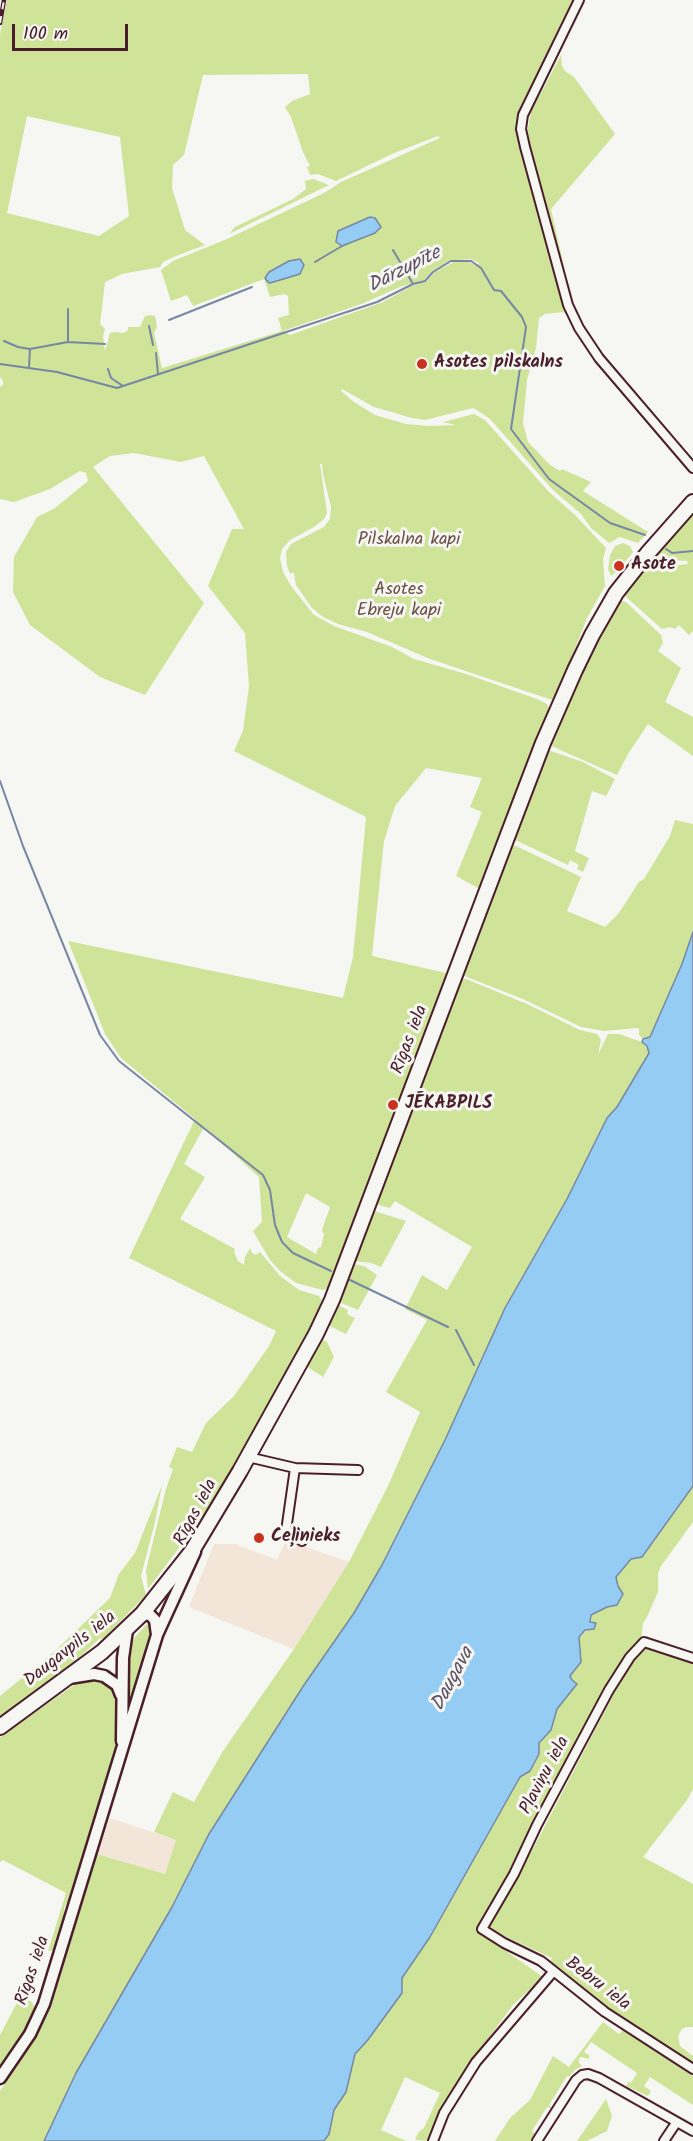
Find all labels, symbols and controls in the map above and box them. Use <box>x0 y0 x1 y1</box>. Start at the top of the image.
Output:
scale bar <box>15 12 130 50</box>
text: 100 m <box>23 20 68 49</box>
water label: Dārzupīte <box>365 243 445 299</box>
place label: Asotes pilskalns <box>434 353 563 375</box>
marker: Asotes pilskalns <box>415 357 429 371</box>
park label: Pilskalna kapi <box>358 530 460 552</box>
place label: Asote <box>631 555 676 577</box>
marker: Asote <box>612 559 626 573</box>
park label: Asotes Ebreju kapi <box>357 580 441 622</box>
street label: Rīgas iela <box>388 1003 434 1077</box>
place label: JĒKABPILS <box>405 1094 492 1116</box>
marker: JĒKABPILS <box>386 1098 400 1112</box>
street label: Rīgas iela <box>171 1476 223 1550</box>
place label: Ceļinieks <box>271 1527 340 1549</box>
marker: Ceļinieks <box>252 1531 266 1545</box>
street label: Daugavpils iela <box>21 1607 121 1693</box>
water label: Daugava <box>427 1644 481 1716</box>
street label: Pļaviņu iela <box>517 1733 575 1819</box>
street label: Rīgas iela <box>12 1933 56 2009</box>
street label: Bebru iela <box>560 1953 634 2017</box>

